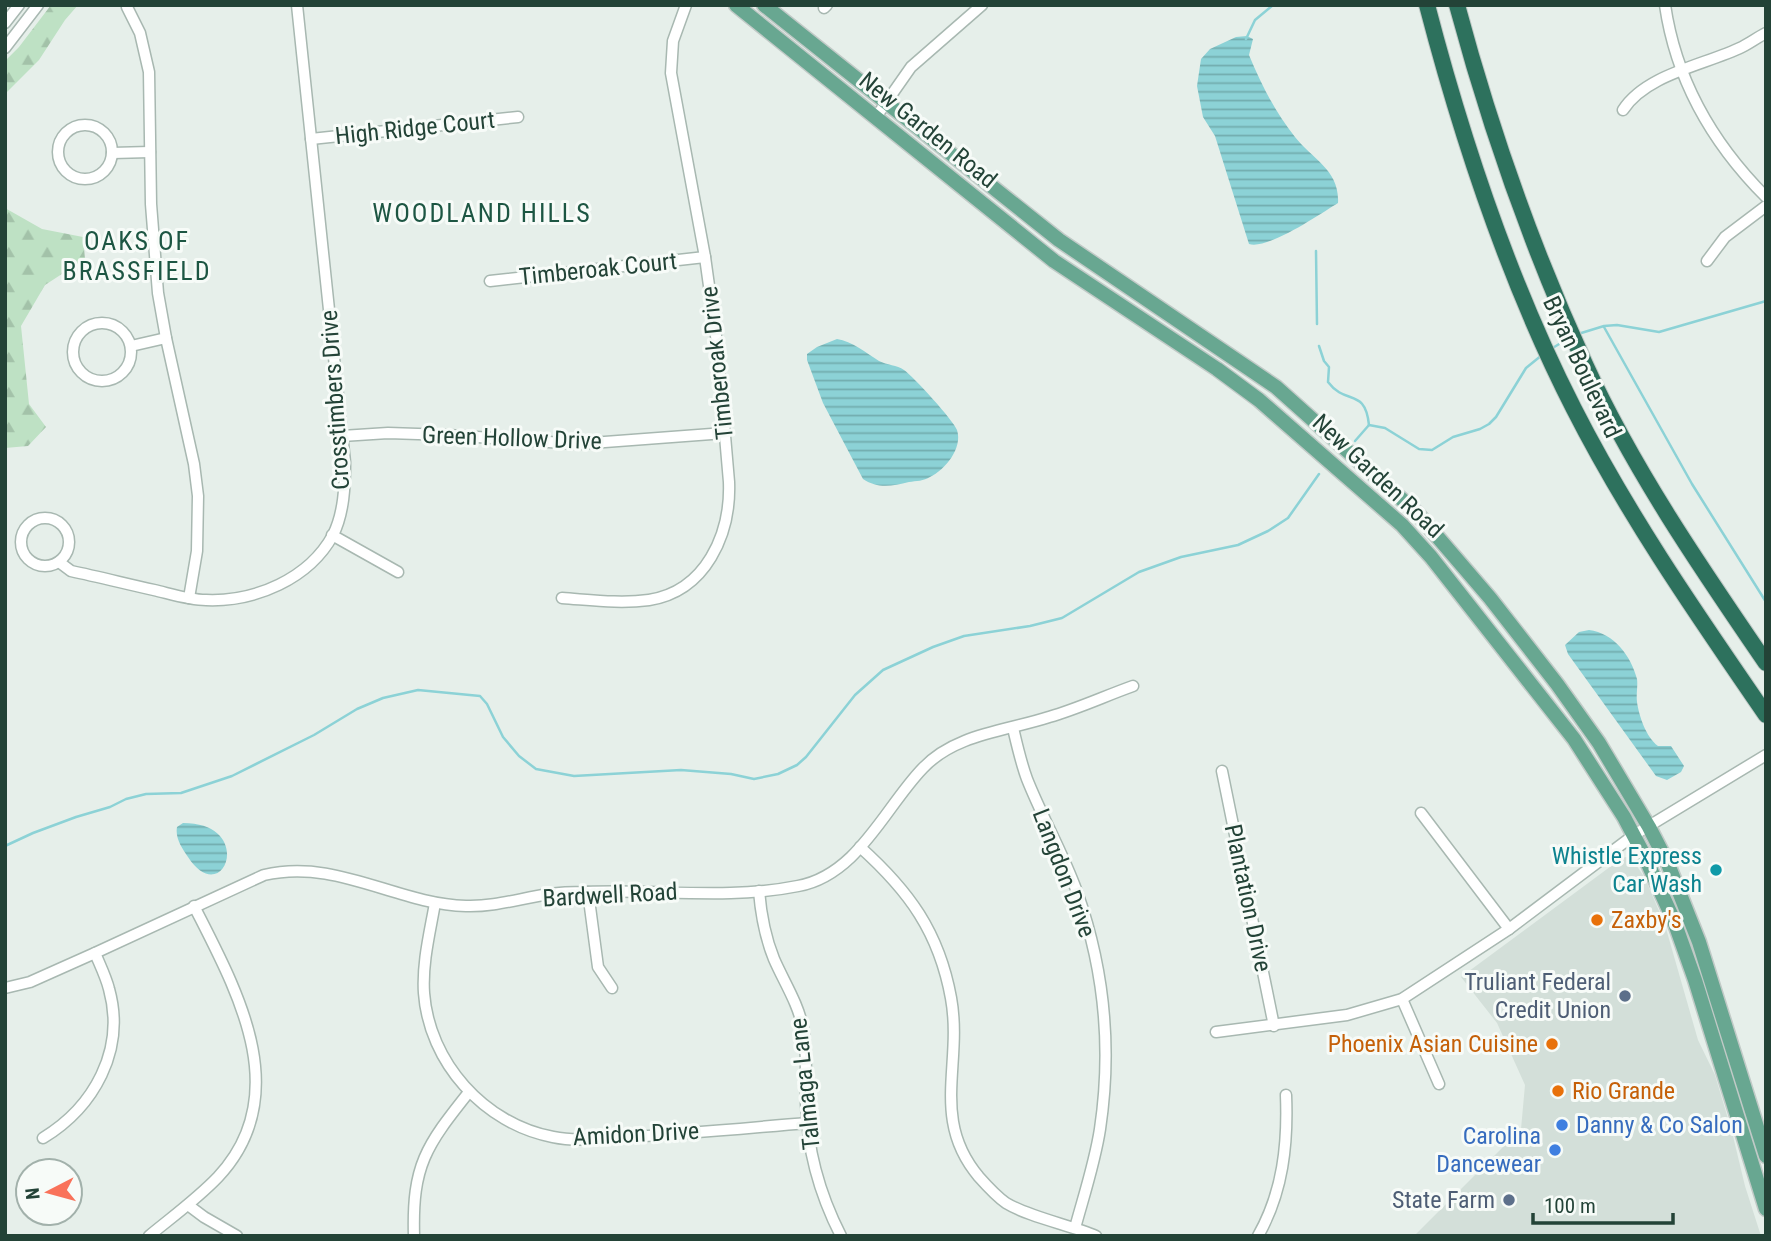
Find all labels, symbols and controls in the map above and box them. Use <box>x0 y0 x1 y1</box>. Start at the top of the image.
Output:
street label: New Garden Road <box>854 66 1002 194</box>
street label: High Ridge Court <box>334 106 496 150</box>
district label: WOODLAND HILLS <box>372 198 592 228</box>
district label: OAKS OF BRASSFIELD <box>62 226 212 286</box>
street label: Timberoak Court <box>518 247 678 291</box>
street label: Timberoak Drive <box>695 285 739 441</box>
street label: Bryan Boulevard <box>1537 292 1627 442</box>
street label: Crosstimbers Drive <box>315 309 355 491</box>
street label: New Garden Road <box>1307 408 1449 544</box>
street label: Green Hollow Drive <box>422 421 602 455</box>
street label: Langdon Drive <box>1027 805 1101 941</box>
street label: Plantation Drive <box>1219 822 1277 974</box>
place label: Whistle Express Car Wash <box>1552 842 1702 898</box>
marker: Whistle Express Car Wash <box>1708 862 1724 878</box>
street label: Bardwell Road <box>542 877 678 913</box>
place label: Zaxby's <box>1611 906 1682 934</box>
marker: Zaxby's <box>1589 912 1605 928</box>
place label: Truliant Federal Credit Union <box>1464 968 1611 1024</box>
marker: Truliant Federal Credit Union <box>1617 988 1633 1004</box>
street label: Talmaga Lane <box>784 1017 826 1151</box>
place label: Phoenix Asian Cuisine <box>1328 1030 1538 1058</box>
marker: Phoenix Asian Cuisine <box>1544 1036 1560 1052</box>
place label: Rio Grande <box>1572 1077 1675 1105</box>
marker: Rio Grande <box>1550 1083 1566 1099</box>
place label: Danny & Co Salon <box>1576 1111 1743 1139</box>
street label: Amidon Drive <box>572 1117 700 1151</box>
marker: Danny & Co Salon <box>1554 1117 1570 1133</box>
place label: Carolina Dancewear <box>1436 1122 1541 1178</box>
marker: Carolina Dancewear <box>1547 1142 1563 1158</box>
north arrow <box>14 1157 84 1227</box>
scale bar <box>1533 1182 1673 1226</box>
place label: State Farm <box>1392 1186 1495 1214</box>
text: N <box>21 1187 45 1201</box>
marker: State Farm <box>1501 1192 1517 1208</box>
text: 100 m <box>1544 1194 1596 1218</box>

